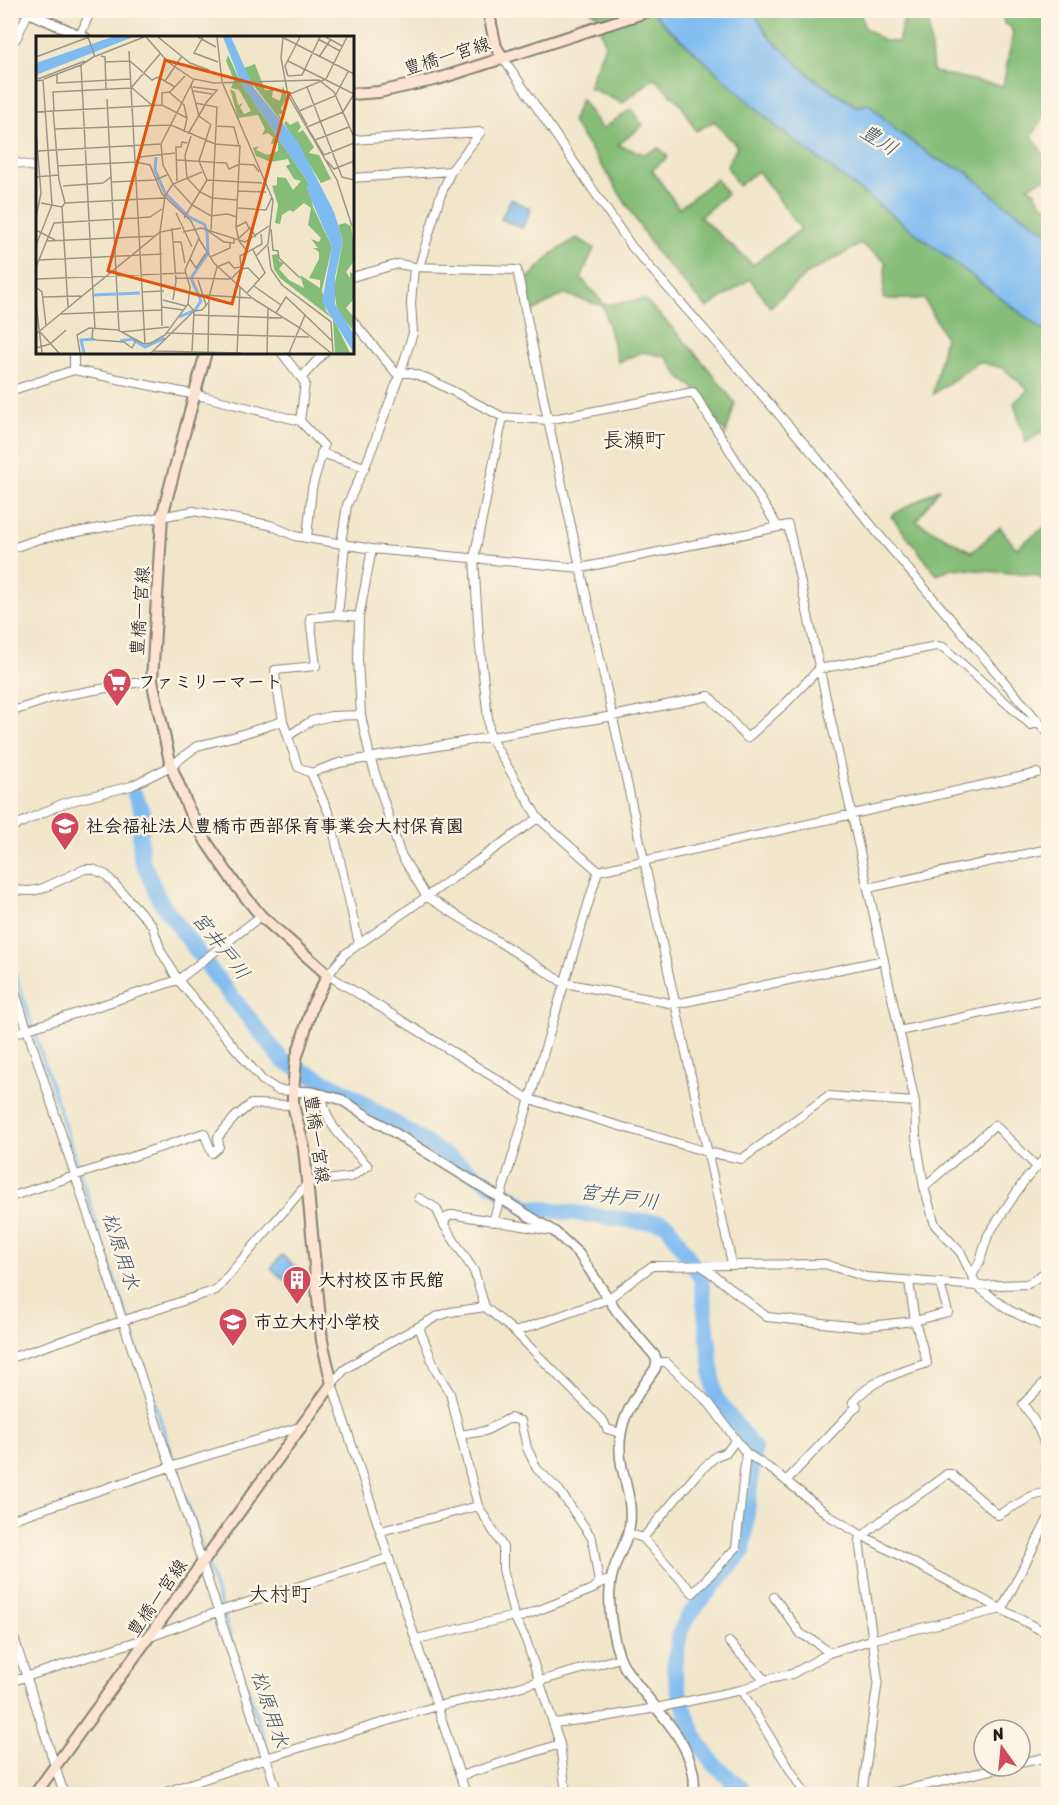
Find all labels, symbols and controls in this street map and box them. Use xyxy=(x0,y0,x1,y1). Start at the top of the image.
street label: 豊橋一宮線 xyxy=(399,28,495,84)
inset map xyxy=(36,36,354,354)
water label: 豊川 xyxy=(853,114,905,166)
district label: 長瀬町 xyxy=(603,421,666,459)
street label: 豊橋一宮線 xyxy=(121,565,159,657)
supermarket icon: ファミリーマート xyxy=(101,666,133,708)
place label: ファミリーマート xyxy=(138,666,283,698)
school or university icon: 社会福祉法人豊橋市西部保育事業会大村保育園 xyxy=(49,810,81,852)
place label: 社会福祉法人豊橋市西部保育事業会大村保育園 xyxy=(86,810,464,842)
water label: 宮井戸川 xyxy=(183,904,259,988)
street label: 豊橋一宮線 xyxy=(295,1092,339,1186)
water label: 宮井戸川 xyxy=(577,1174,661,1220)
water label: 松原用水 xyxy=(92,1208,150,1294)
building icon: 大村校区市民館 xyxy=(281,1264,313,1306)
place label: 大村校区市民館 xyxy=(318,1264,444,1296)
school or university icon: 市立大村小学校 xyxy=(217,1306,249,1348)
place label: 市立大村小学校 xyxy=(254,1306,380,1338)
street label: 豊橋一宮線 xyxy=(118,1552,196,1644)
district label: 大村町 xyxy=(249,1575,312,1613)
water label: 松原用水 xyxy=(241,1666,299,1752)
north arrow xyxy=(972,1718,1032,1778)
text: N xyxy=(988,1718,1008,1750)

